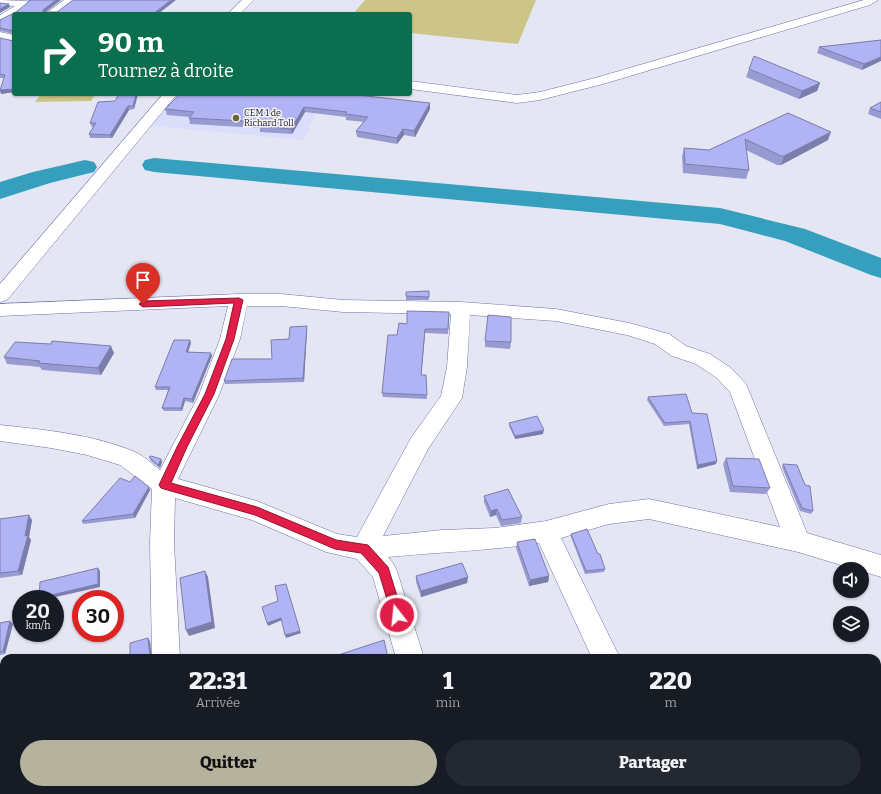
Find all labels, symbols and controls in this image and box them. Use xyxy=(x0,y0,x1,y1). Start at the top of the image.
text: 90 m xyxy=(98,26,164,59)
icon: right xyxy=(32,28,84,80)
text: Tournez à droite xyxy=(98,60,234,82)
place label: CEM 1 de Richard Toll xyxy=(244,108,294,128)
marker: CEM 1 de Richard Toll xyxy=(231,113,241,123)
pin xyxy=(126,263,160,304)
icon: arrive xyxy=(132,269,154,291)
map controls xyxy=(833,562,869,642)
button: sound xyxy=(833,562,869,598)
speed limit sign: 30 xyxy=(72,590,124,642)
position arrow xyxy=(376,594,418,636)
text: 20 xyxy=(26,599,50,623)
button: layers xyxy=(833,606,869,642)
text: km/h xyxy=(26,620,50,632)
text: 22:31 xyxy=(189,667,247,695)
text: 1 xyxy=(443,667,453,695)
text: 220 xyxy=(649,667,692,695)
text: Arrivée xyxy=(196,695,240,710)
text: min xyxy=(436,695,460,710)
text: m xyxy=(664,695,677,710)
button: Quitter xyxy=(20,740,437,786)
button: Partager xyxy=(445,740,861,786)

